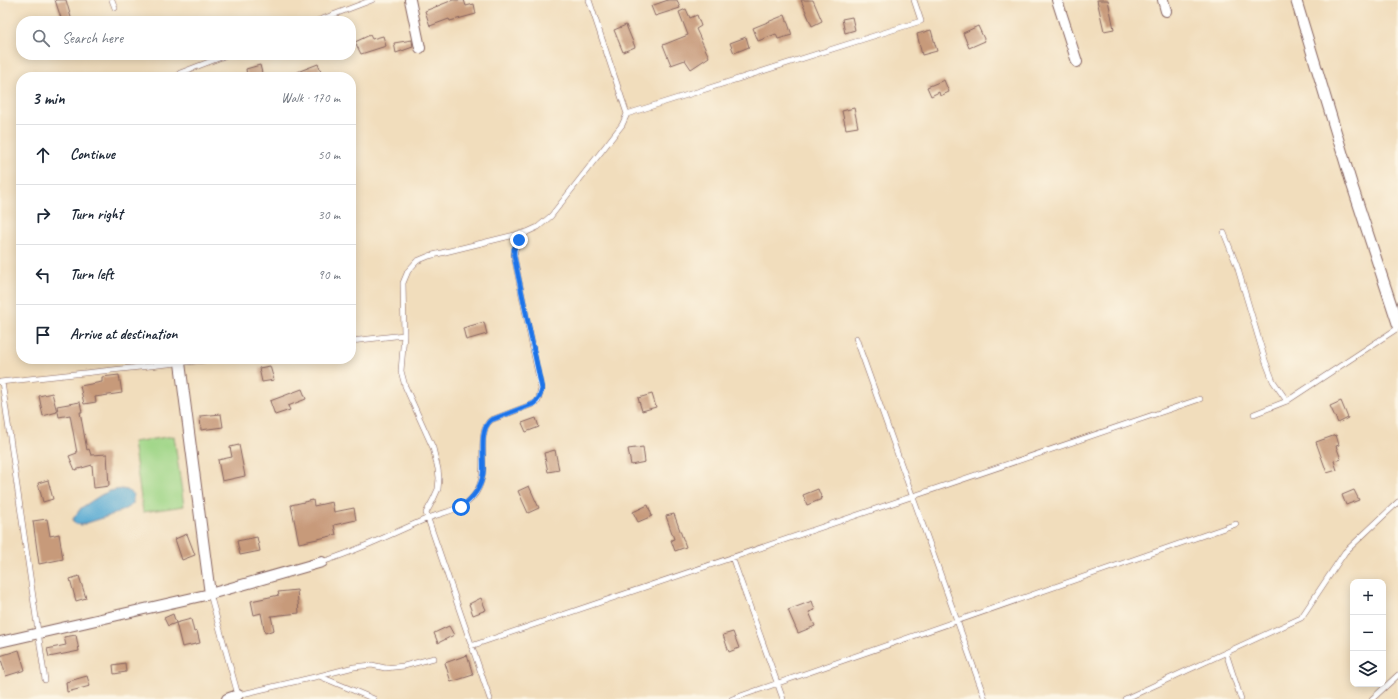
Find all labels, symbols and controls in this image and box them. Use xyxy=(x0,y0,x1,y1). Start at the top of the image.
search box xyxy=(16,16,356,60)
icon: search xyxy=(30,27,52,49)
text: Search here xyxy=(62,29,123,48)
text: 3 min xyxy=(32,88,65,109)
text: Walk · 170 m xyxy=(281,90,340,106)
icon: ahead xyxy=(32,144,54,166)
text: Continue xyxy=(70,145,115,164)
text: 50 m xyxy=(318,147,340,163)
icon: right xyxy=(32,204,54,226)
text: Turn right xyxy=(70,205,123,224)
text: 30 m xyxy=(318,207,340,223)
route end xyxy=(510,231,528,249)
icon: left xyxy=(32,264,54,286)
text: Turn left xyxy=(70,265,113,284)
text: 90 m xyxy=(318,267,340,283)
icon: arrive xyxy=(32,324,54,346)
text: Arrive at destination xyxy=(70,325,177,344)
route start xyxy=(452,498,470,516)
map controls xyxy=(1350,579,1386,687)
button: + xyxy=(1350,579,1386,615)
button: − xyxy=(1350,615,1386,651)
button: layers xyxy=(1350,651,1386,687)

